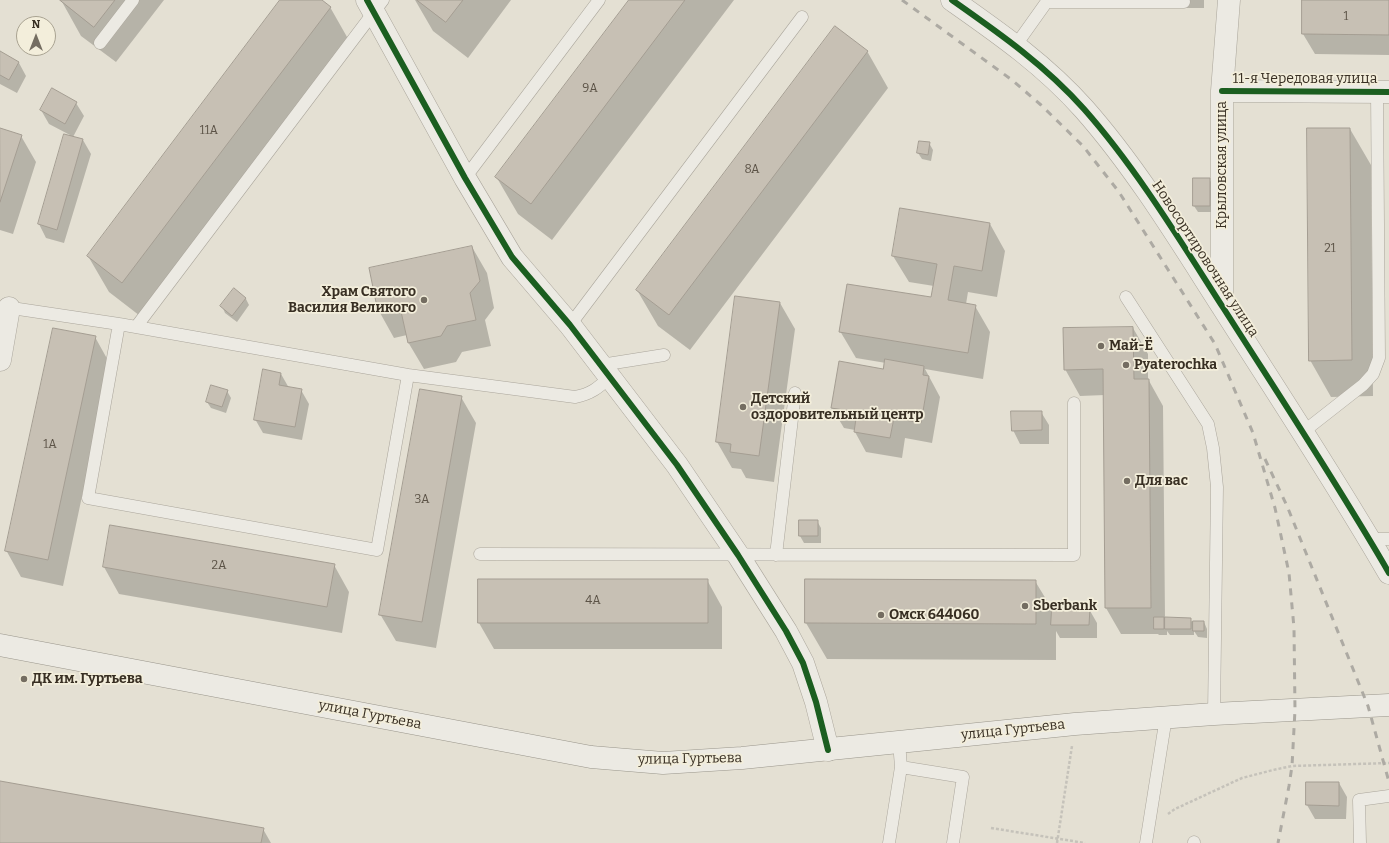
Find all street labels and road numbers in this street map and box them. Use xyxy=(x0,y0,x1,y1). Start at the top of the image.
street label: 11-я Чередовая улица xyxy=(1233,71,1377,87)
street label: Крыловская улица xyxy=(1214,101,1230,229)
street label: Новосортировочная улица xyxy=(1148,178,1262,340)
street label: улица Гуртьева xyxy=(317,697,423,733)
street label: улица Гуртьева xyxy=(960,716,1066,744)
street label: улица Гуртьева xyxy=(638,750,742,768)

